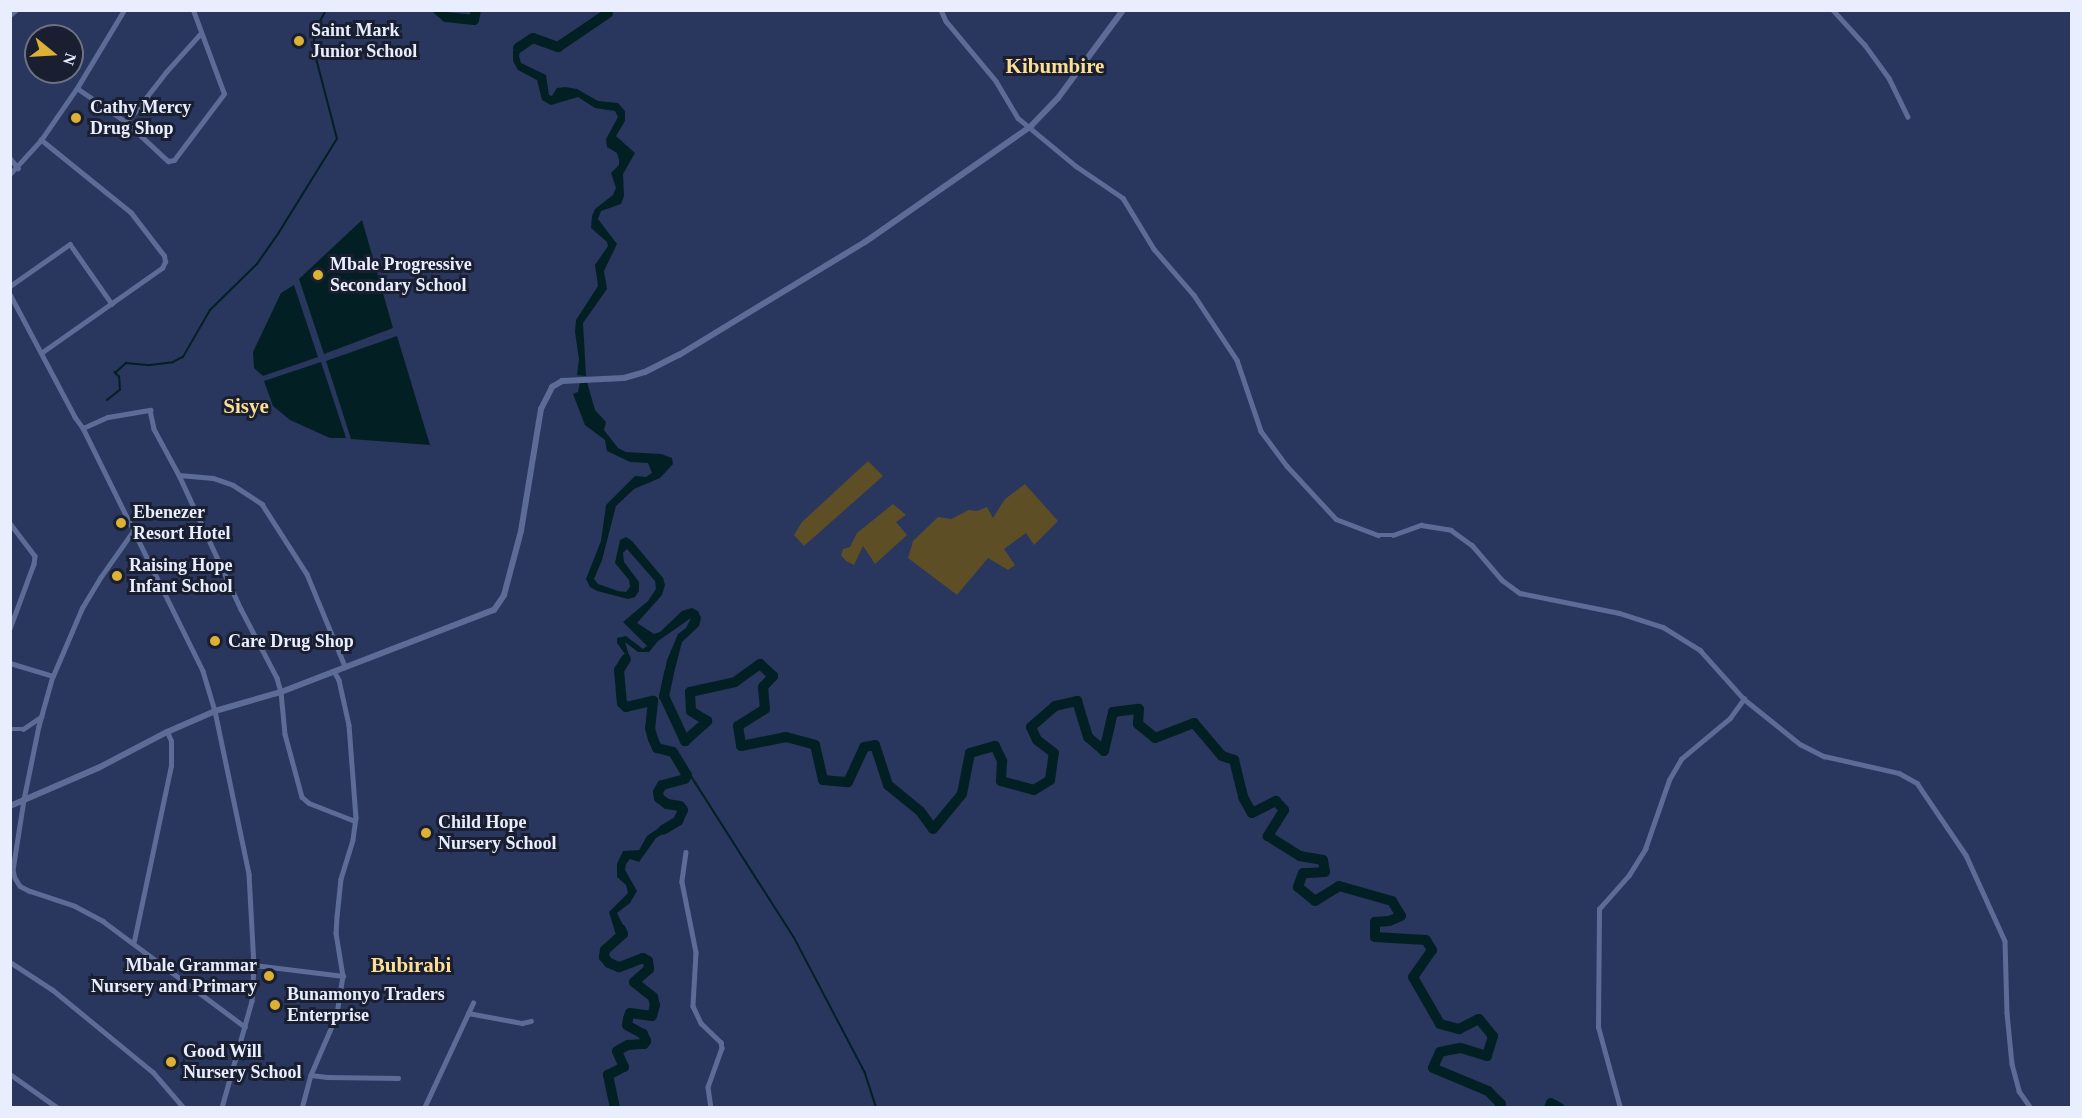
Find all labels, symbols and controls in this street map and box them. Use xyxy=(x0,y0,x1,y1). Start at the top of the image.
place label: Saint Mark Junior School xyxy=(311,20,418,63)
north arrow xyxy=(24,24,84,84)
marker: Saint Mark Junior School xyxy=(292,34,306,48)
text: N xyxy=(60,51,80,67)
district label: Kibumbire xyxy=(1006,53,1104,79)
place label: Cathy Mercy Drug Shop xyxy=(90,97,191,140)
marker: Cathy Mercy Drug Shop xyxy=(67,109,85,127)
place label: Mbale Progressive Secondary School xyxy=(330,254,472,296)
marker: Mbale Progressive Secondary School xyxy=(311,268,325,282)
district label: Sisye xyxy=(223,393,269,419)
place label: Ebenezer Resort Hotel xyxy=(133,502,230,544)
marker: Ebenezer Resort Hotel xyxy=(114,516,128,530)
place label: Raising Hope Infant School xyxy=(129,555,233,598)
marker: Raising Hope Infant School xyxy=(110,569,124,583)
place label: Care Drug Shop xyxy=(228,630,354,652)
marker: Care Drug Shop xyxy=(206,632,224,650)
place label: Child Hope Nursery School xyxy=(438,812,556,854)
marker: Child Hope Nursery School xyxy=(419,826,433,840)
district label: Bubirabi xyxy=(371,952,451,978)
place label: Mbale Grammar Nursery and Primary xyxy=(91,955,257,998)
marker: Mbale Grammar Nursery and Primary xyxy=(262,969,276,983)
place label: Bunamonyo Traders Enterprise xyxy=(287,984,445,1026)
marker: Bunamonyo Traders Enterprise xyxy=(268,998,282,1012)
place label: Good Will Nursery School xyxy=(183,1041,301,1084)
marker: Good Will Nursery School xyxy=(164,1055,178,1069)

